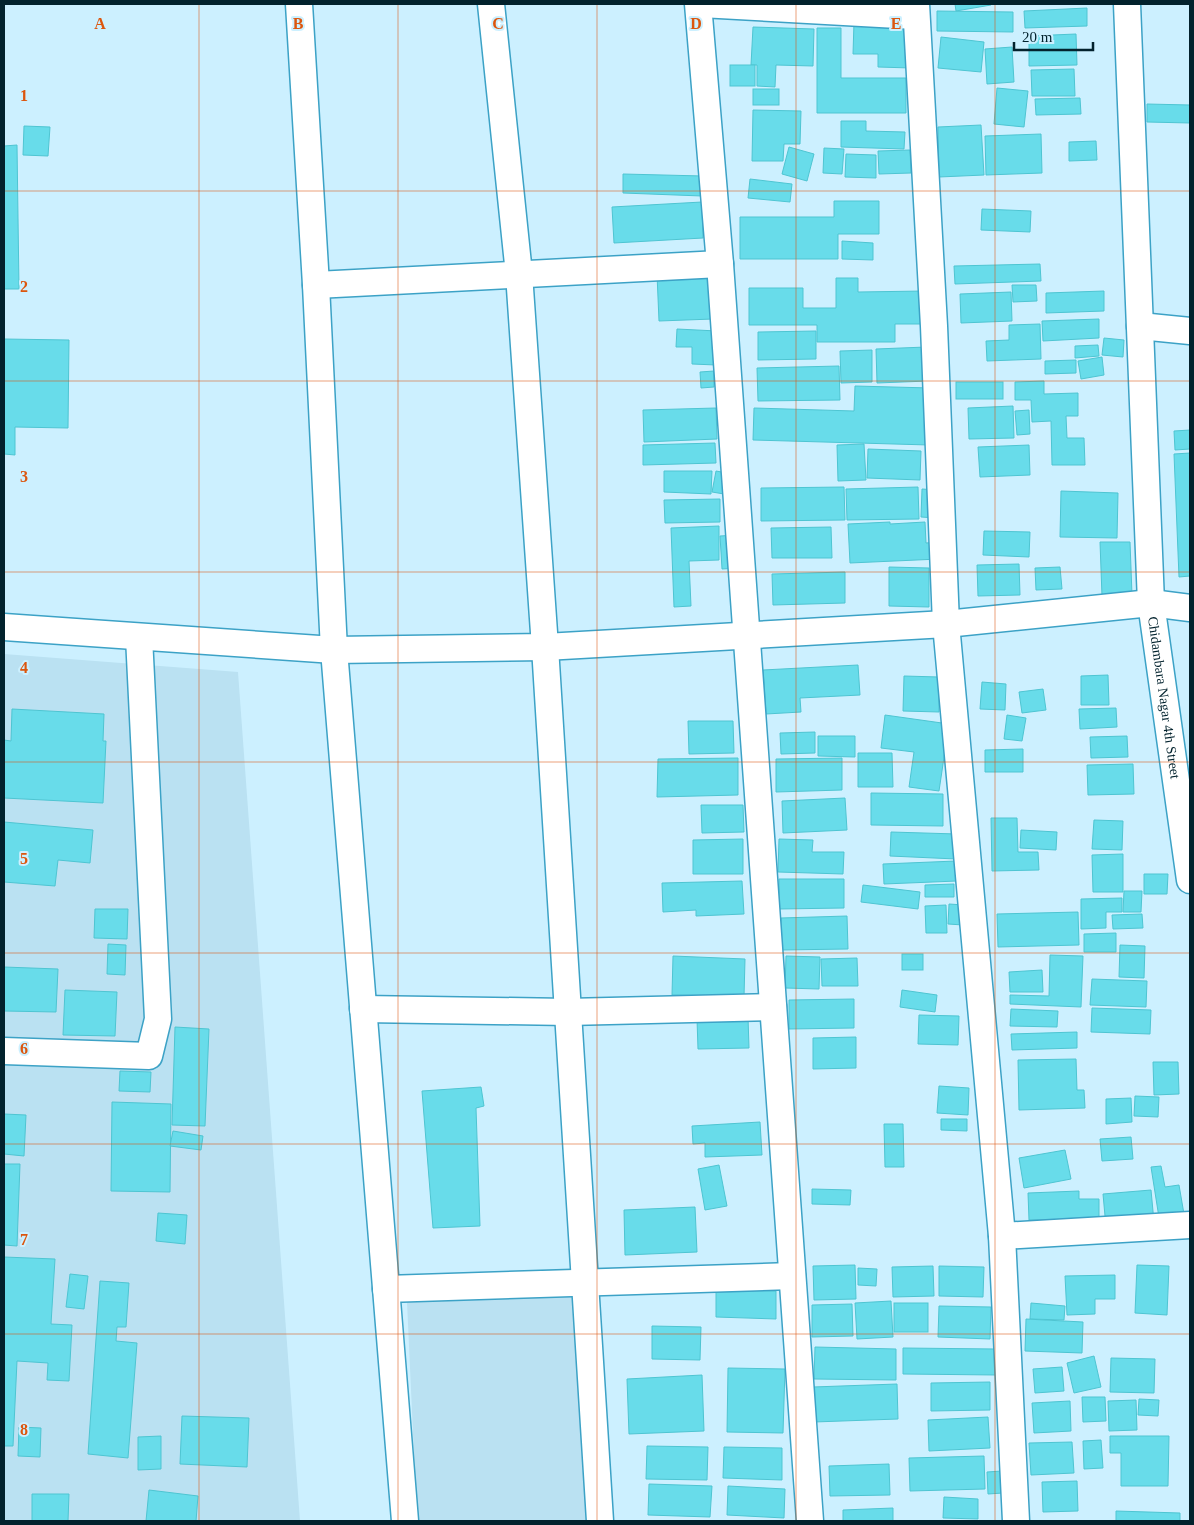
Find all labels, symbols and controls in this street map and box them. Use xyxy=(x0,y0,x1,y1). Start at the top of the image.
text: A xyxy=(94,15,106,32)
text: B xyxy=(293,15,304,32)
text: C xyxy=(492,15,504,32)
text: D xyxy=(690,15,702,32)
text: E xyxy=(891,15,901,32)
scale bar xyxy=(1014,20,1093,52)
text: 20 m xyxy=(1022,29,1053,45)
text: 1 xyxy=(20,87,28,104)
text: 2 xyxy=(20,278,28,295)
text: 3 xyxy=(20,468,28,485)
street label: Chidambara Nagar 4th Street xyxy=(1145,615,1183,780)
text: 4 xyxy=(20,659,28,676)
text: 5 xyxy=(20,850,28,867)
text: 6 xyxy=(20,1040,28,1057)
text: 7 xyxy=(20,1231,28,1248)
text: 8 xyxy=(20,1421,28,1438)

